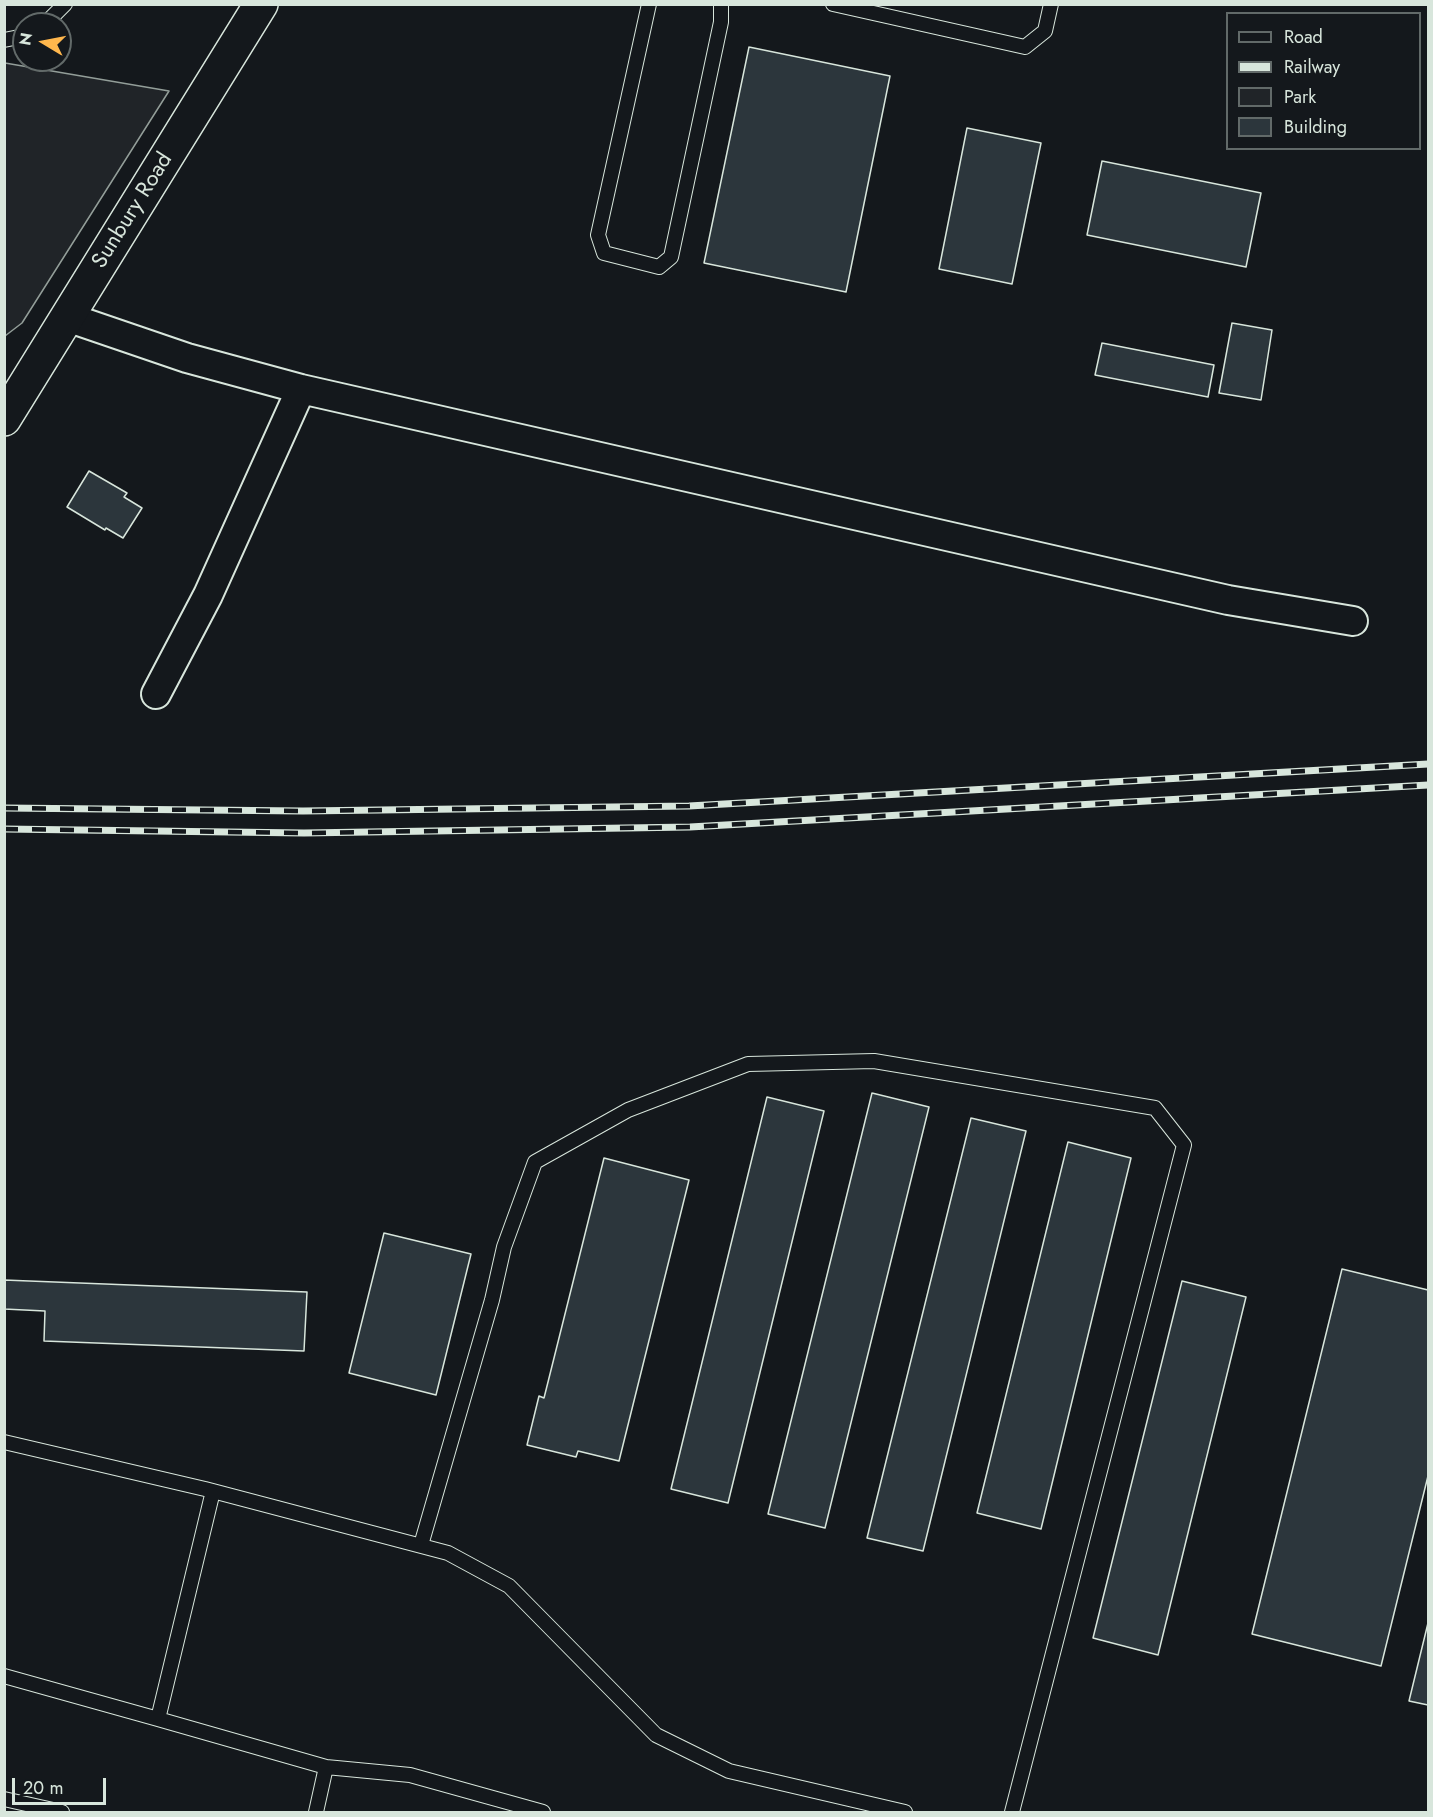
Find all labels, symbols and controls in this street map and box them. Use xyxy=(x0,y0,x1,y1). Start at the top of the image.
north arrow xyxy=(12,12,72,72)
legend xyxy=(1226,12,1421,150)
text: Road xyxy=(1284,24,1323,50)
text: N xyxy=(13,31,38,47)
text: Railway xyxy=(1284,54,1340,80)
text: Park xyxy=(1284,84,1316,110)
text: Building xyxy=(1284,114,1347,140)
street label: Sunbury Road xyxy=(87,148,179,274)
scale bar xyxy=(15,1766,110,1804)
text: 20 m xyxy=(23,1775,63,1801)

